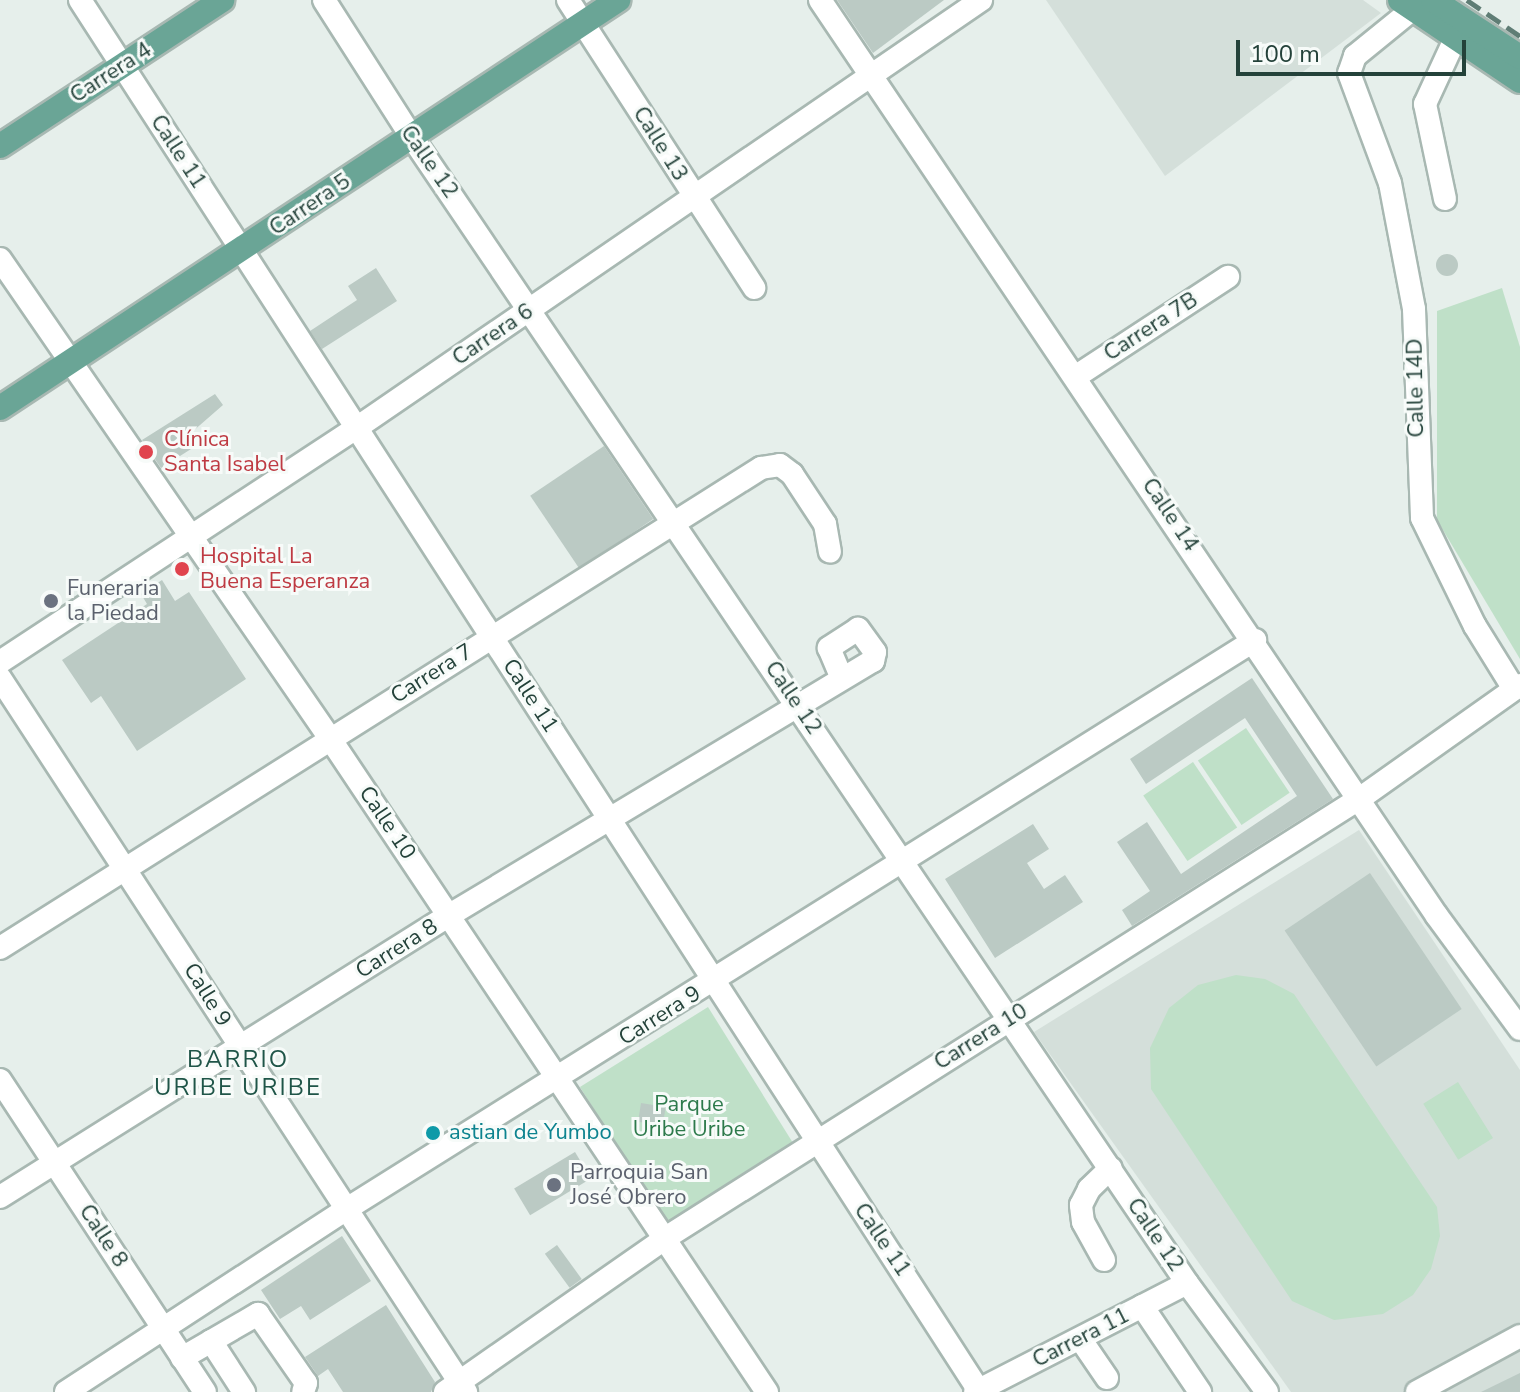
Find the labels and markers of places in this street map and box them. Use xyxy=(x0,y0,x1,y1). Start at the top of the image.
place label: Clínica Santa Isabel xyxy=(164,426,286,478)
marker: Clínica Santa Isabel xyxy=(135,441,157,463)
place label: Hospital La Buena Esperanza xyxy=(200,543,370,594)
marker: Hospital La Buena Esperanza xyxy=(171,558,193,580)
place label: Funeraria la Piedad xyxy=(67,575,159,626)
marker: Funeraria la Piedad xyxy=(42,592,60,610)
place label: astian de Yumbo xyxy=(449,1120,612,1146)
marker: astian de Yumbo xyxy=(424,1124,442,1142)
place label: Parroquia San José Obrero xyxy=(570,1159,708,1210)
marker: Parroquia San José Obrero xyxy=(545,1176,563,1194)

